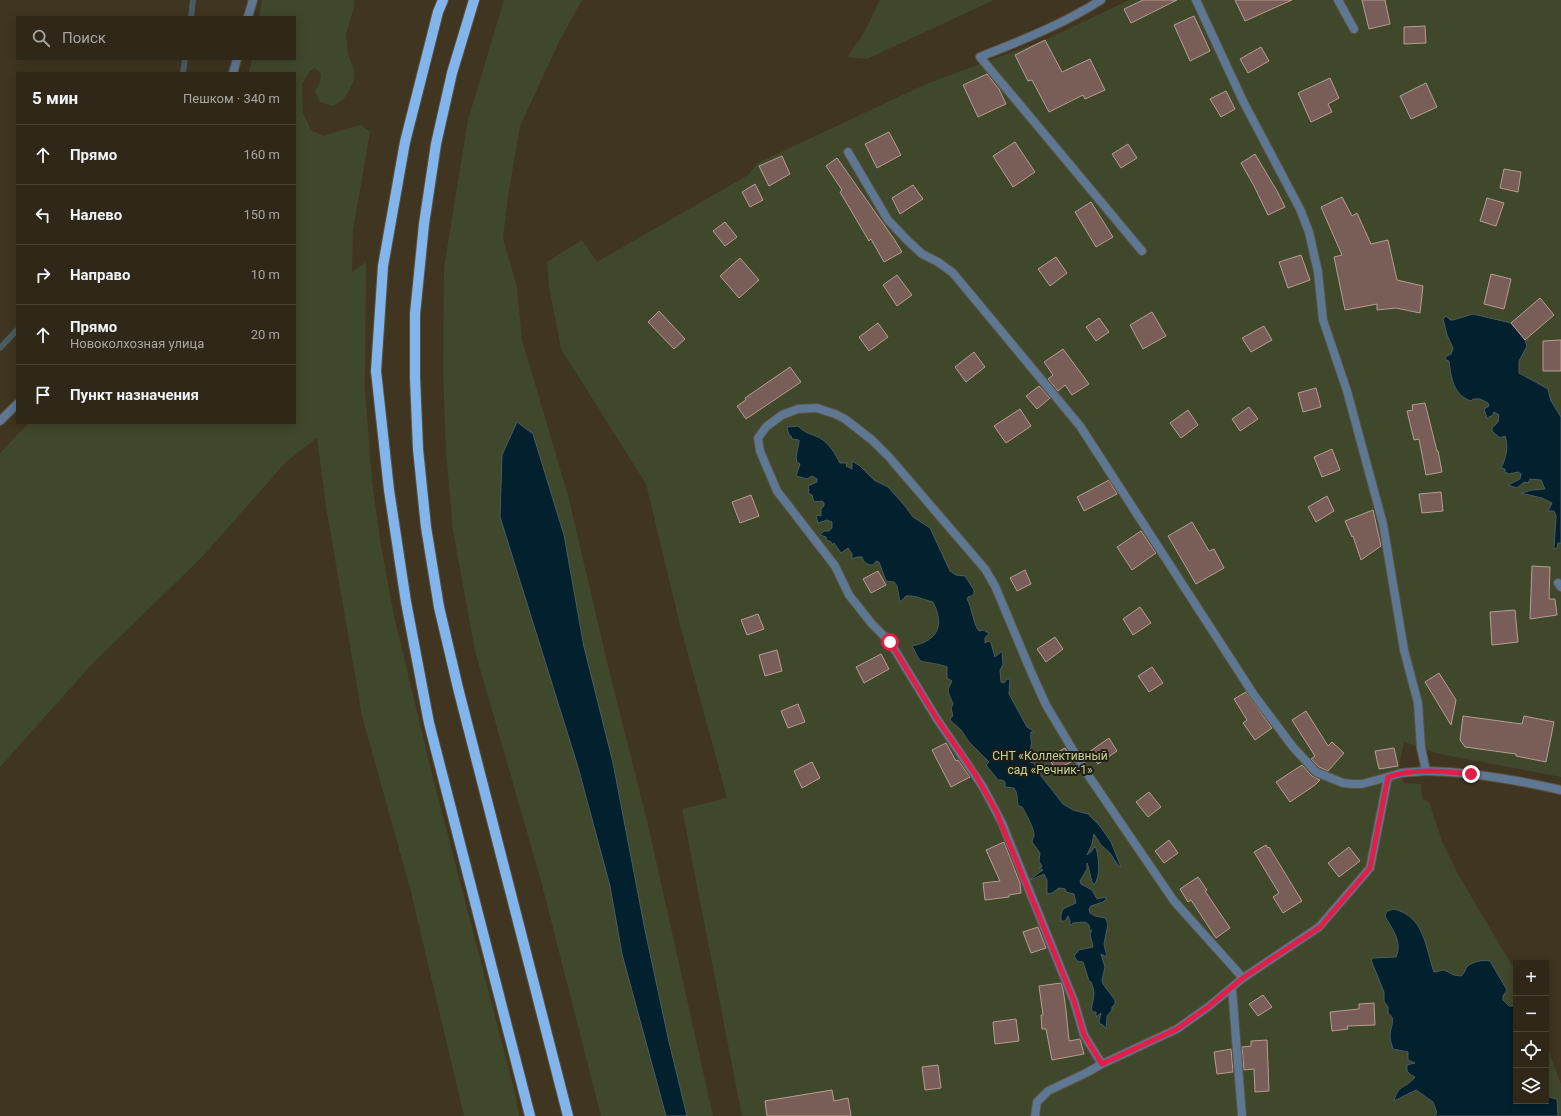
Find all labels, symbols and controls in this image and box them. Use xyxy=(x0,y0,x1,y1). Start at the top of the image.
search box xyxy=(16,16,296,60)
icon: search xyxy=(30,27,52,49)
text: Поиск xyxy=(62,29,106,47)
text: 5 мин xyxy=(32,88,78,108)
text: Пешком · 340 m xyxy=(183,91,280,106)
icon: ahead xyxy=(32,144,54,166)
text: Прямо xyxy=(70,146,117,164)
text: 160 m xyxy=(243,147,280,162)
icon: left xyxy=(32,204,54,226)
text: Налево xyxy=(70,206,122,224)
text: 150 m xyxy=(243,207,280,222)
icon: right xyxy=(32,264,54,286)
text: Направо xyxy=(70,266,131,284)
text: 10 m xyxy=(251,267,280,282)
text: Прямо xyxy=(70,318,117,336)
icon: ahead xyxy=(32,324,54,346)
text: 20 m xyxy=(251,327,280,342)
text: Новоколхозная улица xyxy=(70,336,204,351)
icon: arrive xyxy=(32,384,54,406)
text: Пункт назначения xyxy=(70,386,199,404)
route start xyxy=(881,633,899,651)
park label: СНТ «Коллективный сад «Речник-1» xyxy=(992,749,1108,777)
route end xyxy=(1462,765,1480,783)
map controls xyxy=(1513,960,1549,1104)
button: + xyxy=(1513,960,1549,996)
button: − xyxy=(1513,996,1549,1032)
button: locate xyxy=(1513,1032,1549,1068)
button: layers xyxy=(1513,1068,1549,1104)

